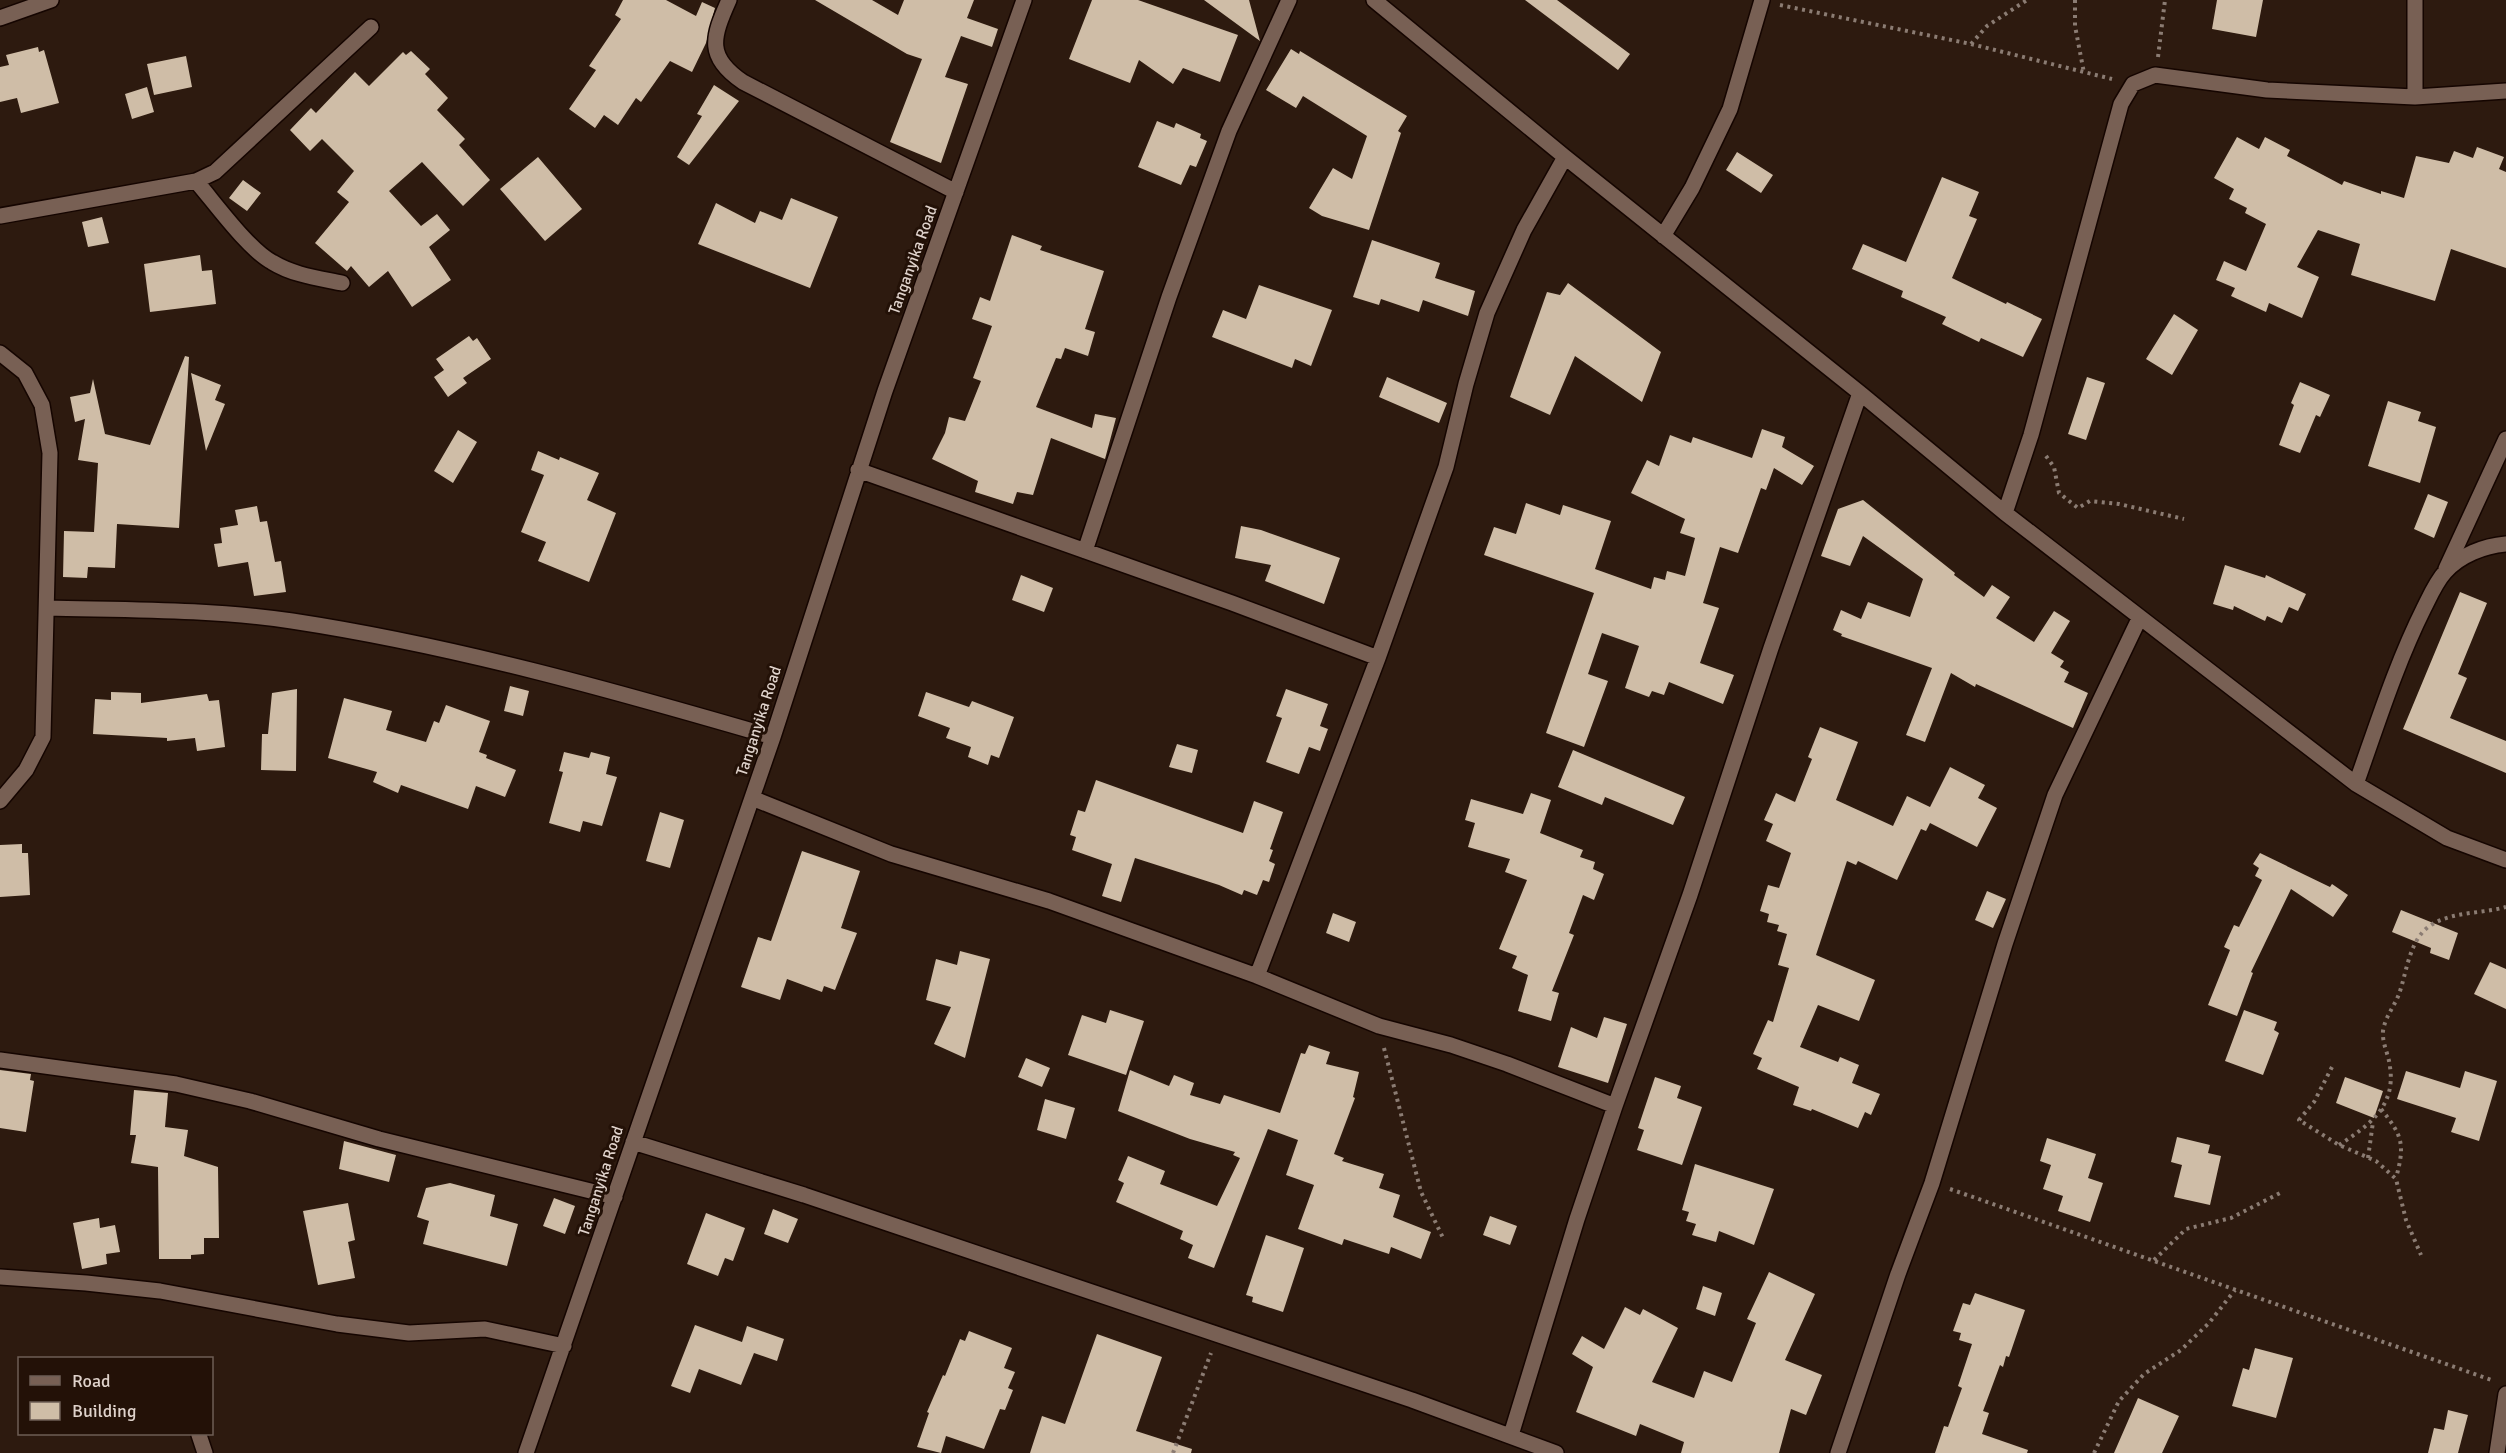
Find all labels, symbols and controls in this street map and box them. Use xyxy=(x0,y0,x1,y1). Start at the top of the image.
street label: Tanganyika Road xyxy=(884,203,942,317)
street label: Tanganyika Road xyxy=(732,663,786,779)
street label: Tanganyika Road xyxy=(574,1123,628,1239)
legend xyxy=(18,1357,213,1435)
text: Road xyxy=(72,1370,111,1392)
text: Building xyxy=(72,1400,136,1422)

